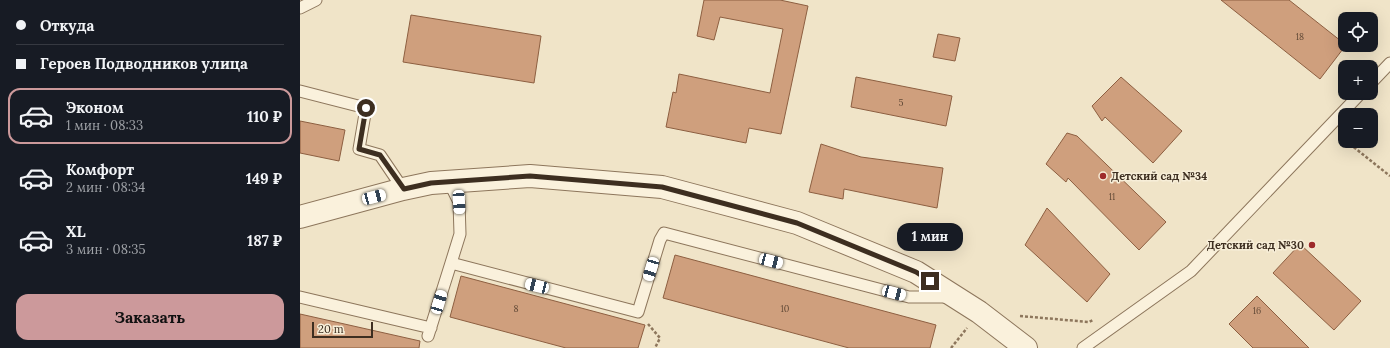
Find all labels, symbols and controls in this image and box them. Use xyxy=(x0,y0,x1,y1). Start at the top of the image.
map controls xyxy=(1338,12,1378,148)
button: locate xyxy=(1338,12,1378,52)
text: Откуда xyxy=(40,16,94,35)
house number: 18 xyxy=(1296,31,1304,42)
text: Героев Подводников улица xyxy=(40,54,248,73)
button: + xyxy=(1338,60,1378,100)
house number: 5 xyxy=(899,97,904,108)
icon: car xyxy=(18,98,54,134)
text: Эконом xyxy=(66,98,124,117)
route start xyxy=(357,99,375,117)
text: 110 ₽ xyxy=(247,107,282,126)
button: − xyxy=(1338,108,1378,148)
text: 1 мин · 08:33 xyxy=(66,117,143,134)
icon: car xyxy=(18,160,54,196)
text: Комфорт xyxy=(66,160,134,179)
text: 149 ₽ xyxy=(246,169,282,188)
place label: Детский сад №34 xyxy=(1111,169,1207,183)
marker: Детский сад №34 xyxy=(1098,171,1108,181)
text: 2 мин · 08:34 xyxy=(66,179,145,196)
car xyxy=(361,188,387,206)
car xyxy=(452,190,466,214)
house number: 11 xyxy=(1109,191,1115,202)
icon: car xyxy=(18,222,54,258)
text: XL xyxy=(66,222,86,241)
callout: 1 мин xyxy=(897,223,963,251)
text: 1 мин xyxy=(912,228,948,245)
text: 187 ₽ xyxy=(247,231,282,250)
place label: Детский сад №30 xyxy=(1207,238,1304,252)
marker: Детский сад №30 xyxy=(1307,240,1317,250)
text: 3 мин · 08:35 xyxy=(66,241,146,258)
car xyxy=(758,252,784,270)
car xyxy=(642,256,660,282)
route end xyxy=(921,272,939,290)
car xyxy=(524,277,550,295)
car xyxy=(881,284,907,302)
car xyxy=(430,289,448,315)
button: Заказать xyxy=(16,294,284,340)
house number: 8 xyxy=(513,303,519,314)
house number: 10 xyxy=(781,303,790,314)
house number: 16 xyxy=(1253,305,1261,316)
scale bar xyxy=(312,320,373,339)
text: 20 m xyxy=(318,322,343,336)

